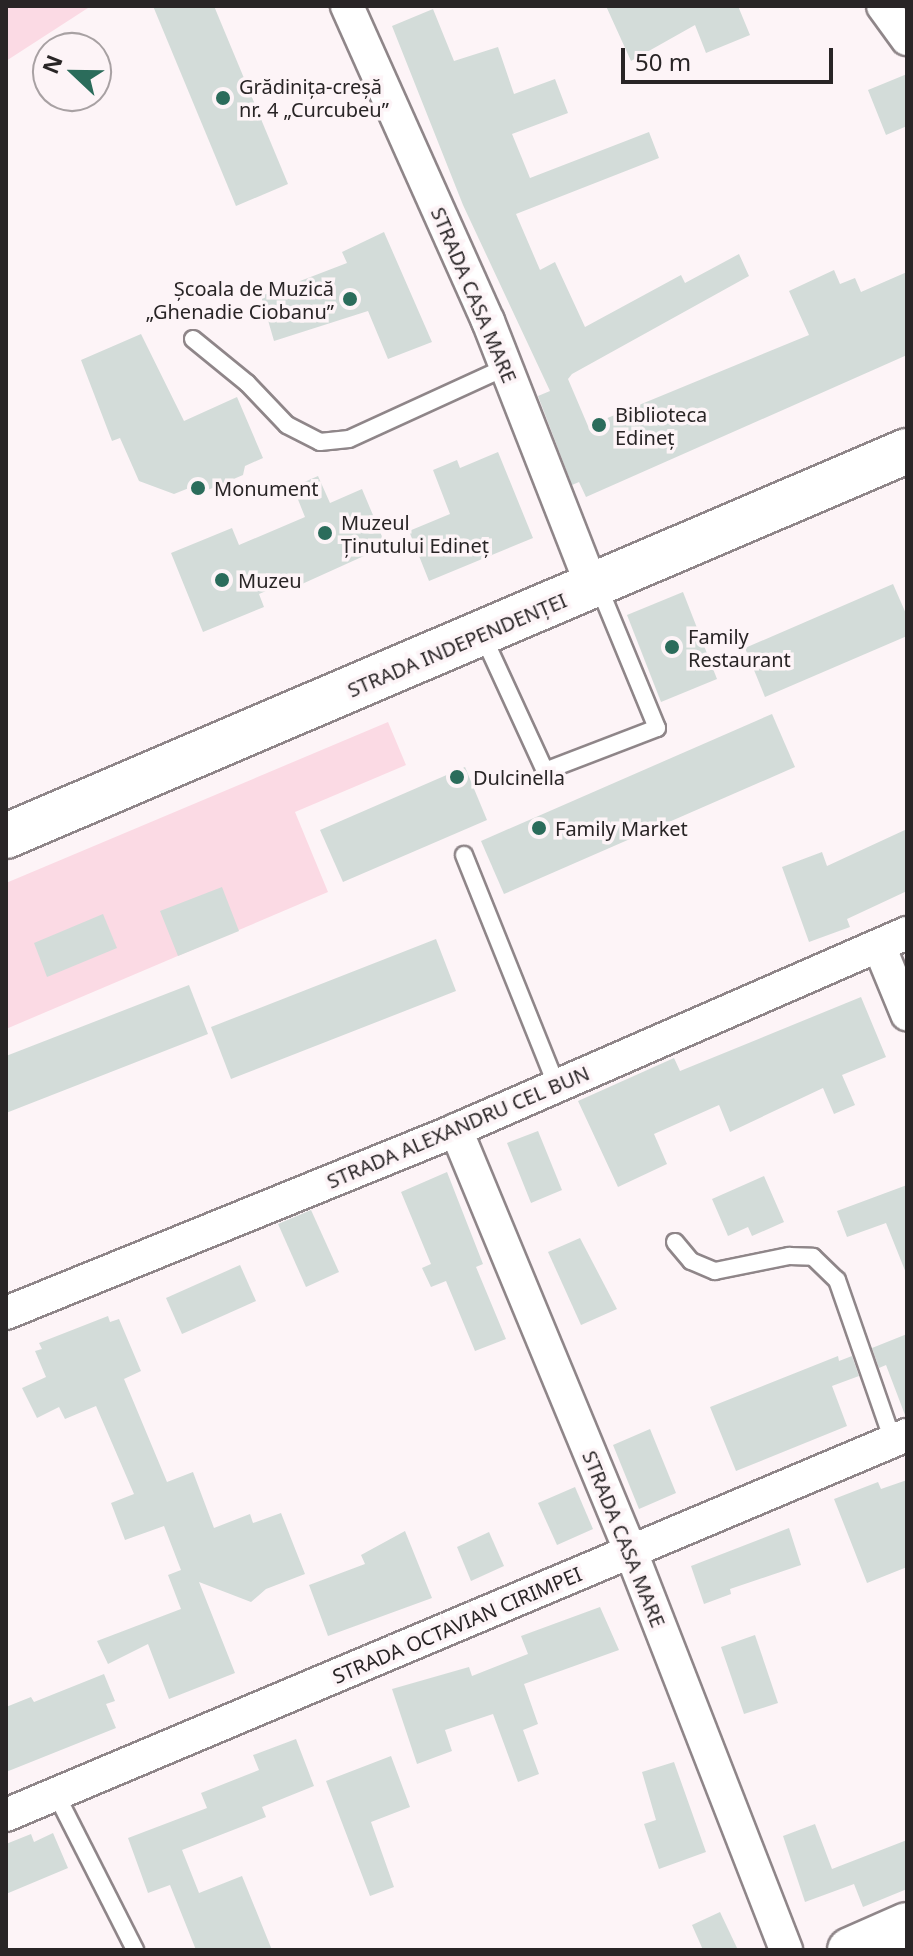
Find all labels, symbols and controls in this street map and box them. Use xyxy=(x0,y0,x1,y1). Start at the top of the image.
north arrow xyxy=(32,32,112,112)
scale bar xyxy=(625,32,837,82)
text: 50 m xyxy=(635,45,691,78)
text: N xyxy=(34,50,69,78)
place label: Grădinița-creșă nr. 4 „Curcubeu” xyxy=(239,74,389,121)
marker: Grădinița-creșă nr. 4 „Curcubeu” xyxy=(214,89,232,107)
street label: STRADA CASA MARE xyxy=(426,204,522,386)
place label: Școala de Muzică „Ghenadie Ciobanu” xyxy=(146,276,334,323)
marker: Școala de Muzică „Ghenadie Ciobanu” xyxy=(341,290,359,308)
place label: Biblioteca Edineț xyxy=(615,402,707,449)
marker: Biblioteca Edineț xyxy=(590,416,608,434)
place label: Monument xyxy=(214,476,319,500)
marker: Monument xyxy=(189,479,207,497)
place label: Muzeul Ținutului Edineț xyxy=(341,510,489,557)
marker: Muzeul Ținutului Edineț xyxy=(316,524,334,542)
place label: Muzeu xyxy=(238,568,302,592)
marker: Muzeu xyxy=(213,571,231,589)
street label: STRADA INDEPENDENȚEI xyxy=(344,588,570,702)
place label: Family Restaurant xyxy=(688,624,791,671)
marker: Family Restaurant xyxy=(663,638,681,656)
place label: Dulcinella xyxy=(473,765,565,789)
marker: Dulcinella xyxy=(448,768,466,786)
place label: Family Market xyxy=(555,816,688,840)
marker: Family Market xyxy=(530,819,548,837)
street label: STRADA ALEXANDRU CEL BUN xyxy=(323,1061,593,1193)
street label: STRADA CASA MARE xyxy=(578,1447,670,1631)
street label: STRADA OCTAVIAN CIRIMPEI xyxy=(329,1562,585,1688)

